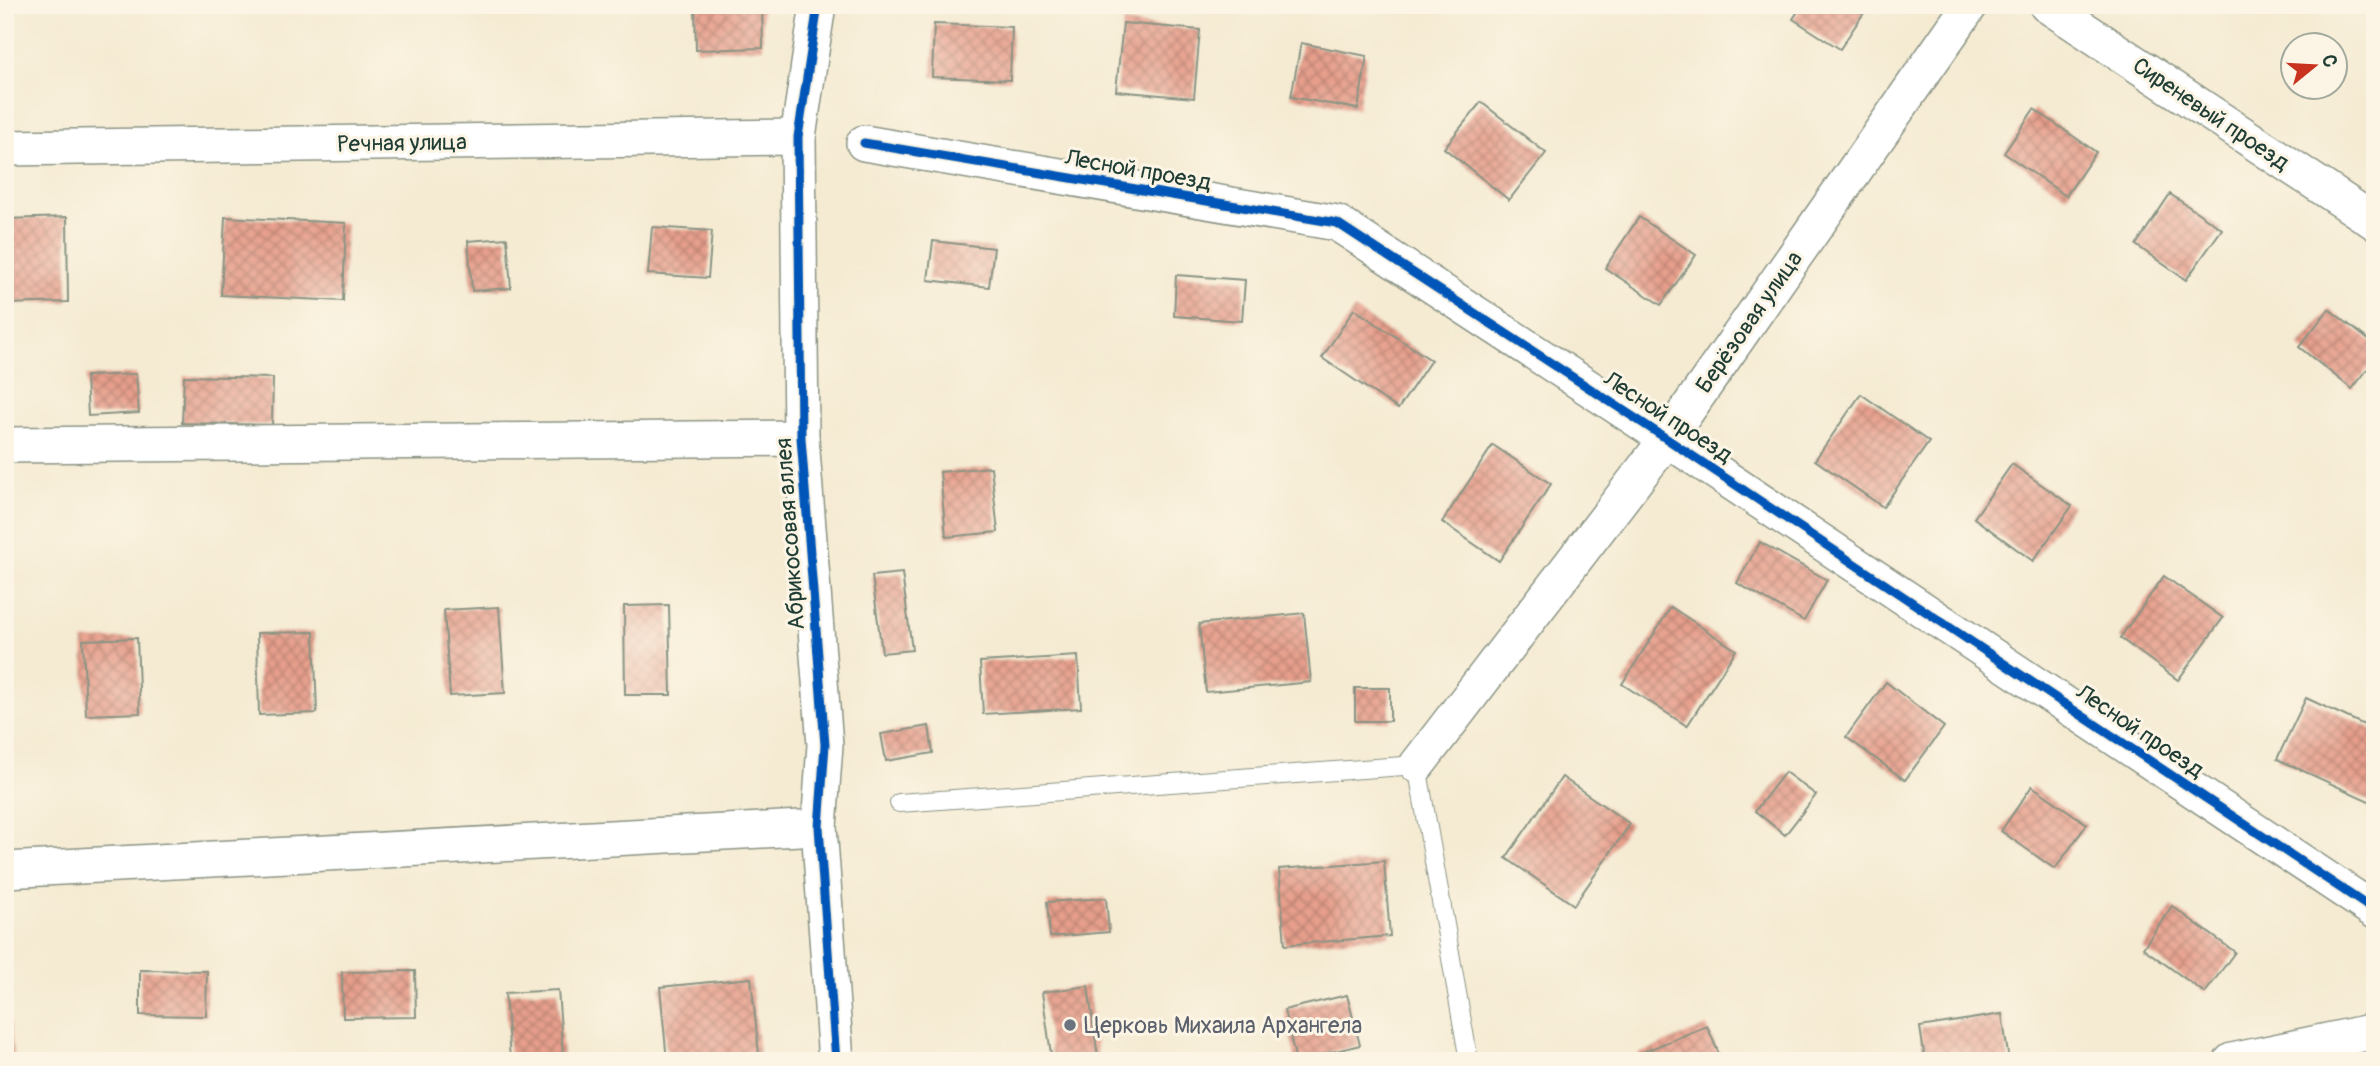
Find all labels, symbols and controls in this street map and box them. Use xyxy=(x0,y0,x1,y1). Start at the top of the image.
north arrow xyxy=(2278,32,2348,102)
street label: Сиреневый проезд xyxy=(2127,51,2295,177)
text: С xyxy=(2316,52,2343,71)
street label: Речная улица xyxy=(337,127,467,159)
street label: Лесной проезд xyxy=(1062,143,1213,197)
street label: Берёзовая улица xyxy=(1689,245,1809,399)
street label: Лесной проезд xyxy=(1597,364,1738,470)
street label: Абрикосовая аллея xyxy=(769,437,811,631)
street label: Лесной проезд xyxy=(2070,677,2210,784)
place label: Церковь Михаила Архангела xyxy=(1084,1011,1362,1040)
marker: Церковь Михаила Архангела xyxy=(1062,1017,1078,1033)

